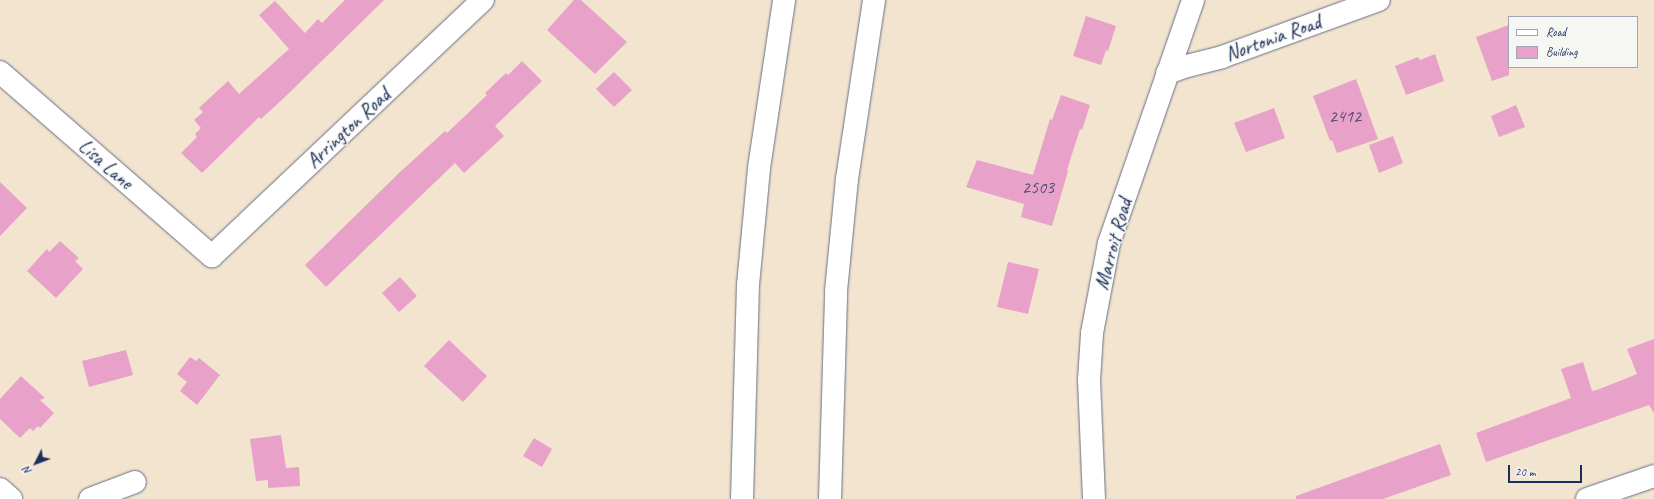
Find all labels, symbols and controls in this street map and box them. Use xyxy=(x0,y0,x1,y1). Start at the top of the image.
street label: Nortonia Road xyxy=(1222,10,1324,66)
legend xyxy=(1508,16,1638,68)
text: Road xyxy=(1546,24,1566,40)
text: Building xyxy=(1546,44,1578,60)
street label: Arrington Road xyxy=(301,83,395,173)
house number: 2412 xyxy=(1329,105,1361,127)
street label: Lisa Lane xyxy=(74,134,138,194)
house number: 2503 xyxy=(1022,176,1054,198)
street label: Marroit Road xyxy=(1089,196,1137,292)
north arrow xyxy=(16,443,56,483)
scale bar xyxy=(1510,457,1584,483)
text: N xyxy=(20,464,35,478)
text: 20 m xyxy=(1515,464,1535,480)

